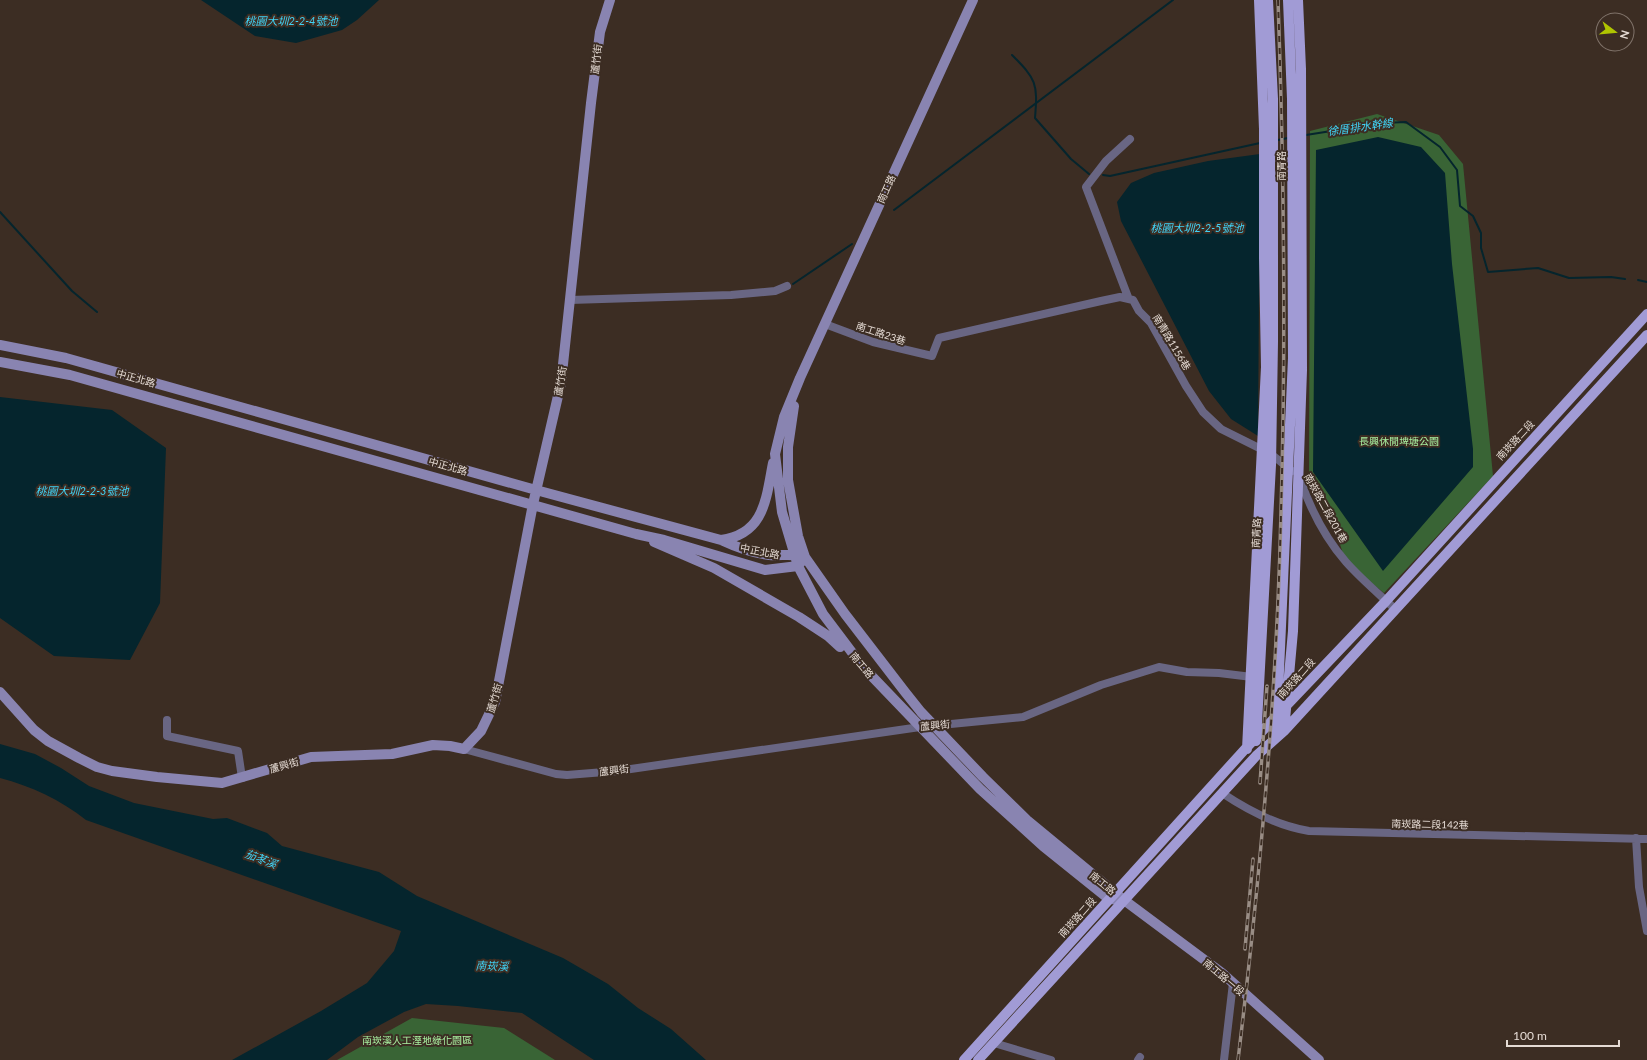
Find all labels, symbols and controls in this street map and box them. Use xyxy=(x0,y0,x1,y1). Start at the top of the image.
north arrow xyxy=(1595,12,1635,52)
water label: 桃園大圳2-2-4號池 xyxy=(245,14,338,27)
text: N xyxy=(1618,29,1633,41)
street label: 蘆竹街 xyxy=(588,43,604,75)
water label: 徐厝排水幹線 xyxy=(1326,115,1395,138)
street label: 南青路 xyxy=(1275,151,1287,181)
street label: 南工路 xyxy=(874,173,898,205)
water label: 桃園大圳2-2-5號池 xyxy=(1151,221,1244,234)
street label: 南青路1156巷 xyxy=(1151,312,1193,372)
street label: 南工路23巷 xyxy=(855,319,907,347)
street label: 蘆竹街 xyxy=(552,365,568,397)
street label: 中正北路 xyxy=(115,367,157,389)
street label: 南崁路二段 xyxy=(1494,418,1536,462)
park label: 長興休閒埤塘公園 xyxy=(1359,435,1439,447)
street label: 中正北路 xyxy=(427,455,469,477)
street label: 南崁路二段201巷 xyxy=(1302,471,1350,545)
water label: 桃園大圳2-2-3號池 xyxy=(36,484,129,497)
street label: 南青路 xyxy=(1249,518,1263,548)
street label: 中正北路 xyxy=(739,541,781,561)
street label: 南工路 xyxy=(848,650,876,680)
street label: 南崁路二段 xyxy=(1275,655,1317,701)
street label: 蘆竹街 xyxy=(484,682,504,714)
street label: 蘆興街 xyxy=(919,717,951,733)
street label: 蘆興街 xyxy=(268,755,300,775)
street label: 蘆興街 xyxy=(598,762,630,778)
street label: 南崁路二段142巷 xyxy=(1391,817,1469,831)
water label: 茄苳溪 xyxy=(243,847,281,871)
street label: 南工路 xyxy=(1088,869,1118,897)
street label: 南崁路二段 xyxy=(1056,894,1098,940)
street label: 南工路一段 xyxy=(1201,956,1247,998)
water label: 南崁溪 xyxy=(475,958,511,973)
scale bar xyxy=(1507,1022,1619,1048)
text: 100 m xyxy=(1513,1028,1547,1043)
park label: 南崁溪人工溼地綠化園區 xyxy=(362,1034,472,1046)

